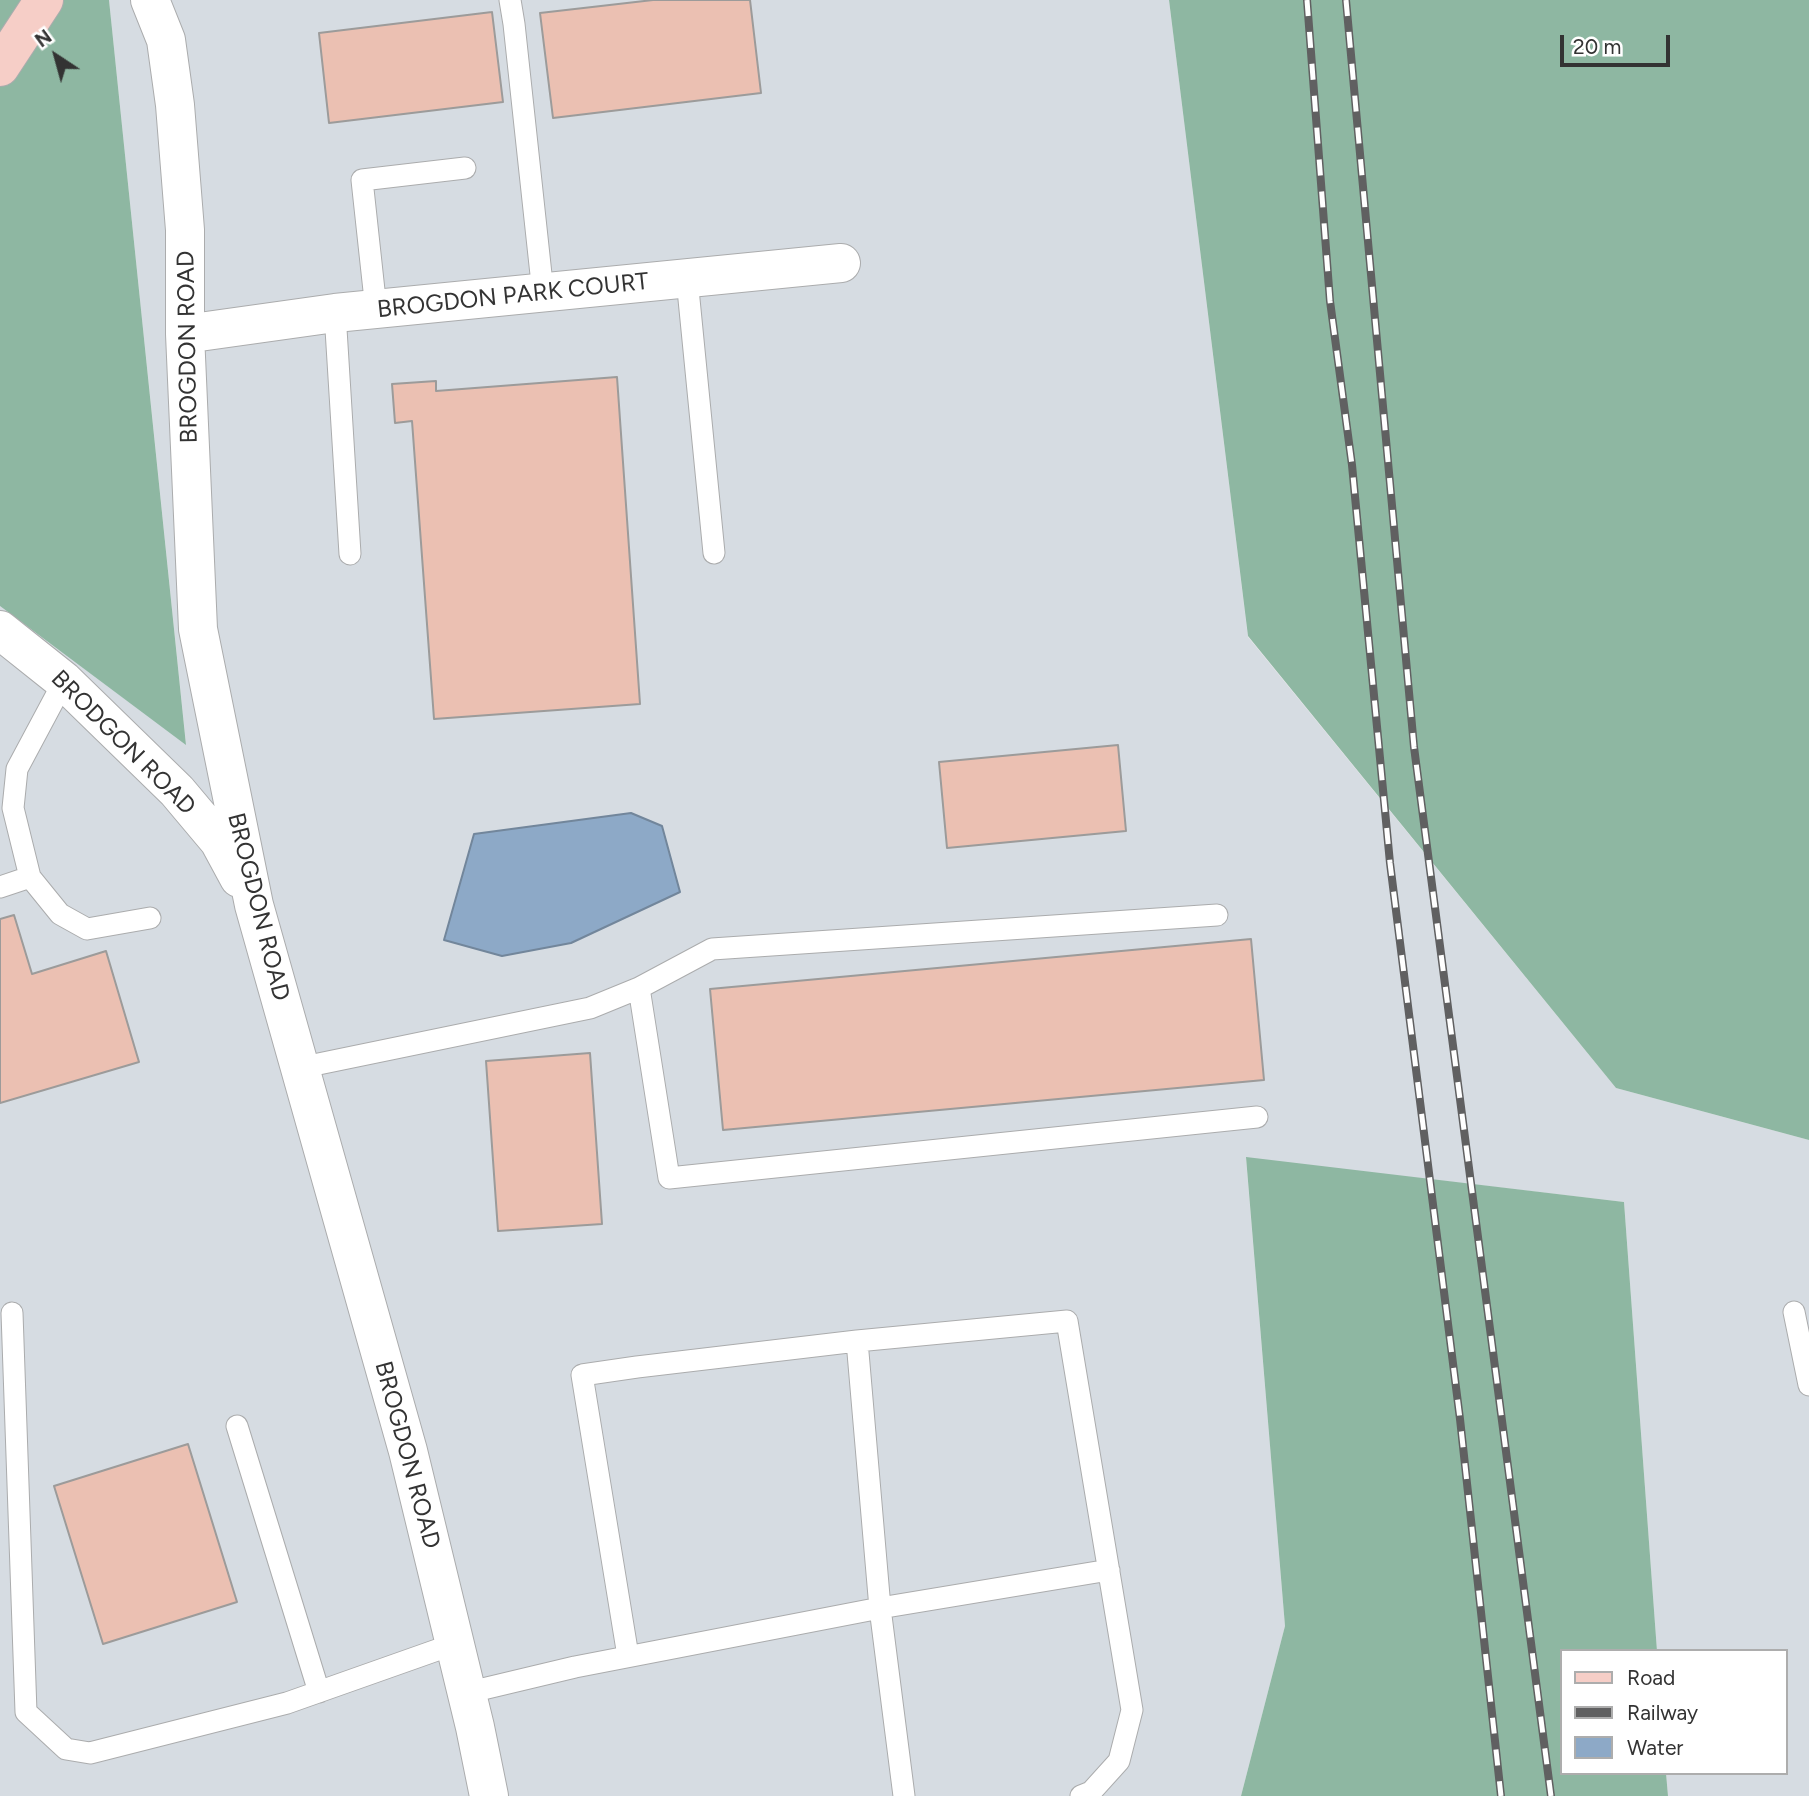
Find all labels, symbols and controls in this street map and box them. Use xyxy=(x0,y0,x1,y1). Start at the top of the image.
north arrow xyxy=(21,21,91,91)
scale bar xyxy=(1564,21,1674,65)
text: N xyxy=(31,25,56,52)
text: 20 m xyxy=(1573,34,1621,59)
street label: BROGDON ROAD xyxy=(172,250,204,444)
street label: BROGDON PARK COURT xyxy=(376,267,650,325)
street label: BRODGON ROAD xyxy=(45,665,201,821)
street label: BROGDON ROAD xyxy=(221,810,295,1004)
street label: BROGDON ROAD xyxy=(368,1358,446,1552)
legend xyxy=(1560,1649,1788,1775)
text: Road xyxy=(1627,1665,1675,1690)
text: Railway xyxy=(1627,1700,1698,1725)
text: Water xyxy=(1627,1735,1683,1760)

